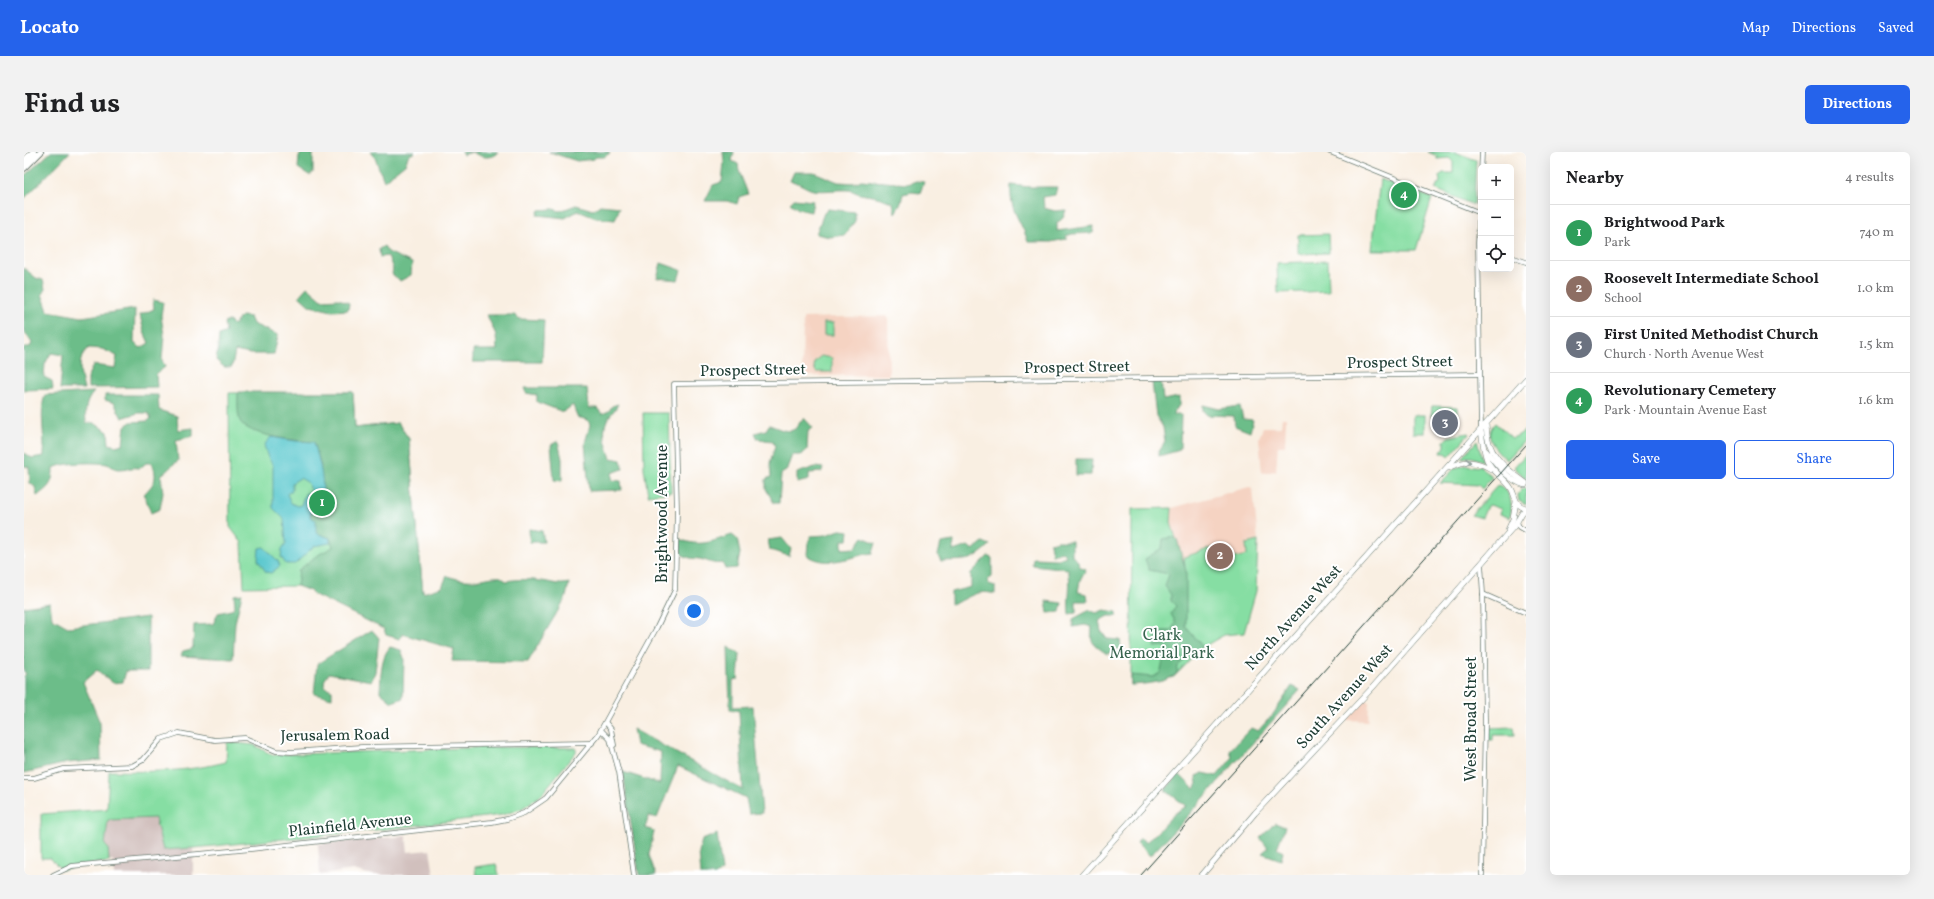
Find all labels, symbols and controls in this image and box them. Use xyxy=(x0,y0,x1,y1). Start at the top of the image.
text: Locato xyxy=(20,15,79,41)
text: Map xyxy=(1742,19,1770,38)
text: Directions xyxy=(1792,19,1856,38)
text: Saved xyxy=(1878,19,1914,38)
text: Find us xyxy=(24,85,120,124)
button: Directions xyxy=(1805,85,1910,124)
map controls xyxy=(1478,164,1514,272)
button: + xyxy=(1478,164,1514,200)
text: Nearby xyxy=(1566,167,1624,190)
text: 4 results xyxy=(1845,169,1894,187)
pin: 4 xyxy=(1391,180,1417,210)
button: − xyxy=(1478,200,1514,236)
text: Brightwood Park xyxy=(1604,213,1725,234)
text: 1 xyxy=(1576,224,1582,242)
text: 740 m xyxy=(1860,224,1894,242)
text: Park xyxy=(1604,234,1631,252)
button: locate xyxy=(1478,236,1514,272)
text: Roosevelt Intermediate School xyxy=(1604,269,1819,290)
text: 2 xyxy=(1576,280,1582,298)
text: 1.0 km xyxy=(1857,280,1894,298)
text: School xyxy=(1604,290,1642,308)
text: First United Methodist Church xyxy=(1604,325,1819,346)
text: 3 xyxy=(1576,336,1582,354)
text: 1.5 km xyxy=(1859,336,1894,354)
text: Church · North Avenue West xyxy=(1604,346,1764,364)
street label: Prospect Street xyxy=(1347,351,1454,375)
street label: Prospect Street xyxy=(1024,356,1131,380)
street label: Prospect Street xyxy=(700,359,807,383)
text: Revolutionary Cemetery xyxy=(1604,381,1776,402)
text: 4 xyxy=(1575,392,1583,410)
text: 1.6 km xyxy=(1858,392,1894,410)
text: Park · Mountain Avenue East xyxy=(1604,402,1767,420)
pin: 3 xyxy=(1432,408,1458,438)
button: Save xyxy=(1566,440,1726,479)
button: Share xyxy=(1734,440,1894,479)
street label: Brightwood Avenue xyxy=(652,445,674,583)
one-way arrow xyxy=(1465,458,1471,466)
pin: 1 xyxy=(309,488,335,518)
pin: 2 xyxy=(1207,541,1233,571)
street label: North Avenue West xyxy=(1241,560,1348,676)
your location xyxy=(684,601,704,621)
park label: Clark Memorial Park xyxy=(1110,625,1215,665)
street label: South Avenue West xyxy=(1292,639,1398,754)
street label: West Broad Street xyxy=(1461,656,1483,782)
street label: Jerusalem Road xyxy=(280,724,390,748)
street label: Plainfield Avenue xyxy=(287,809,413,843)

